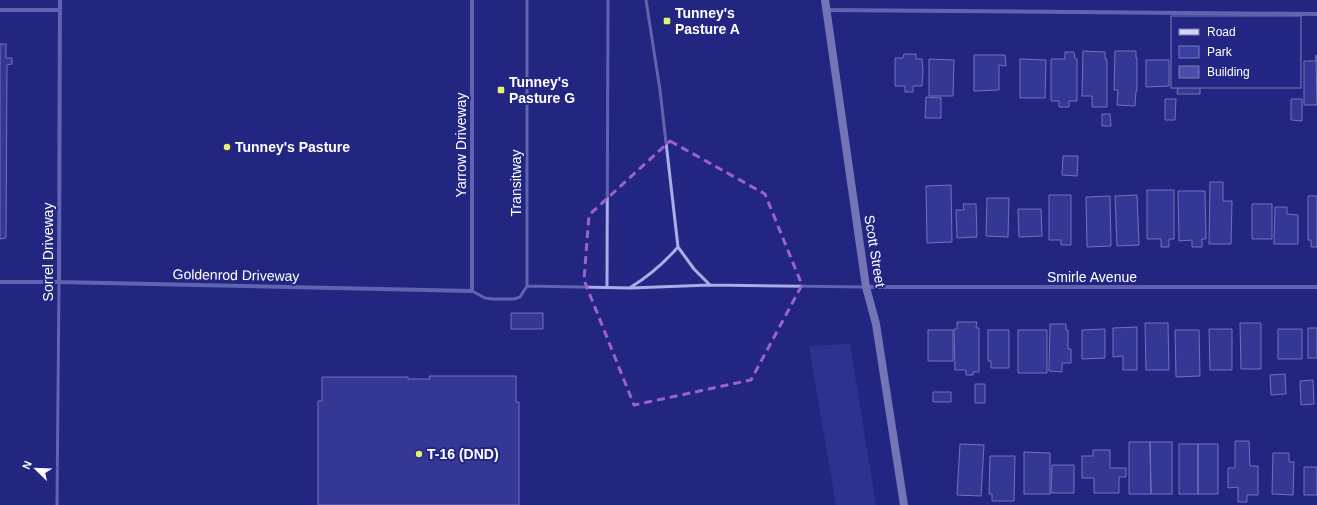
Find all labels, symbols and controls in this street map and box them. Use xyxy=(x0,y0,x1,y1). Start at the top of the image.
place label: Tunney's Pasture A xyxy=(675,5,740,37)
marker: Tunney's Pasture A xyxy=(662,16,672,26)
legend xyxy=(1171,16,1301,88)
text: Road xyxy=(1207,25,1236,39)
text: Park xyxy=(1207,45,1233,59)
text: Building xyxy=(1207,65,1250,79)
place label: Tunney's Pasture G xyxy=(509,74,575,106)
marker: Tunney's Pasture G xyxy=(496,85,506,95)
street label: Yarrow Driveway xyxy=(453,93,469,197)
place label: Tunney's Pasture xyxy=(235,139,350,155)
marker: Tunney's Pasture xyxy=(222,142,232,152)
street label: Transitway xyxy=(508,149,524,217)
street label: Sorrel Driveway xyxy=(40,203,56,301)
street label: Scott Street xyxy=(861,214,889,288)
street label: Goldenrod Driveway xyxy=(172,266,300,284)
street label: Smirle Avenue xyxy=(1047,269,1137,285)
place label: T-16 (DND) xyxy=(427,446,499,462)
north arrow xyxy=(16,449,56,489)
marker: T-16 (DND) xyxy=(414,449,424,459)
text: N xyxy=(20,459,34,471)

